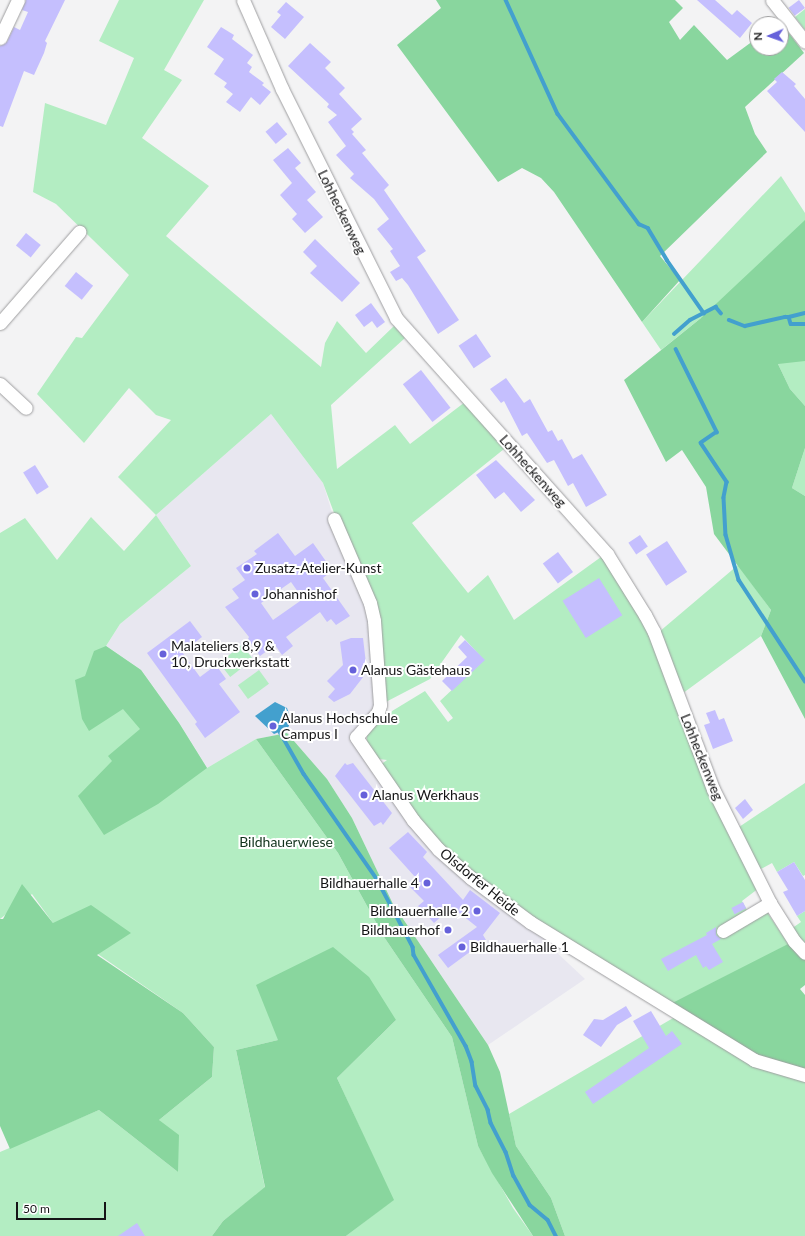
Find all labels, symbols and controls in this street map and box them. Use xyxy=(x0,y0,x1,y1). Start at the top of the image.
north arrow xyxy=(749,16,789,56)
text: N xyxy=(751,32,764,41)
street label: Lohheckenweg xyxy=(314,167,370,257)
street label: Lohheckenweg xyxy=(496,431,570,511)
place label: Zusatz-Atelier-Kunst xyxy=(255,560,381,576)
marker: Zusatz-Atelier-Kunst xyxy=(242,563,252,573)
place label: Johannishof xyxy=(263,586,337,602)
marker: Johannishof xyxy=(250,589,260,599)
place label: Malateliers 8,9 & 10, Druckwerkstatt xyxy=(171,638,289,670)
marker: Malateliers 8,9 & 10, Druckwerkstatt xyxy=(158,649,168,659)
place label: Alanus Gästehaus xyxy=(361,662,470,678)
marker: Alanus Gästehaus xyxy=(348,665,358,675)
place label: Alanus Hochschule Campus I xyxy=(281,710,398,742)
street label: Lohheckenweg xyxy=(677,711,727,803)
marker: Alanus Hochschule Campus I xyxy=(268,721,278,731)
place label: Alanus Werkhaus xyxy=(372,787,479,803)
marker: Alanus Werkhaus xyxy=(359,790,369,800)
park label: Bildhauerwiese xyxy=(239,834,333,850)
street label: Olsdorfer Heide xyxy=(436,844,524,920)
place label: Bildhauerhalle 4 xyxy=(320,875,419,891)
marker: Bildhauerhalle 4 xyxy=(422,878,432,888)
place label: Bildhauerhalle 2 xyxy=(370,903,469,919)
marker: Bildhauerhalle 2 xyxy=(472,906,482,916)
place label: Bildhauerhof xyxy=(361,922,440,938)
marker: Bildhauerhof xyxy=(443,925,453,935)
place label: Bildhauerhalle 1 xyxy=(470,939,569,955)
marker: Bildhauerhalle 1 xyxy=(457,942,467,952)
scale bar xyxy=(18,1194,108,1220)
text: 50 m xyxy=(23,1201,50,1216)

